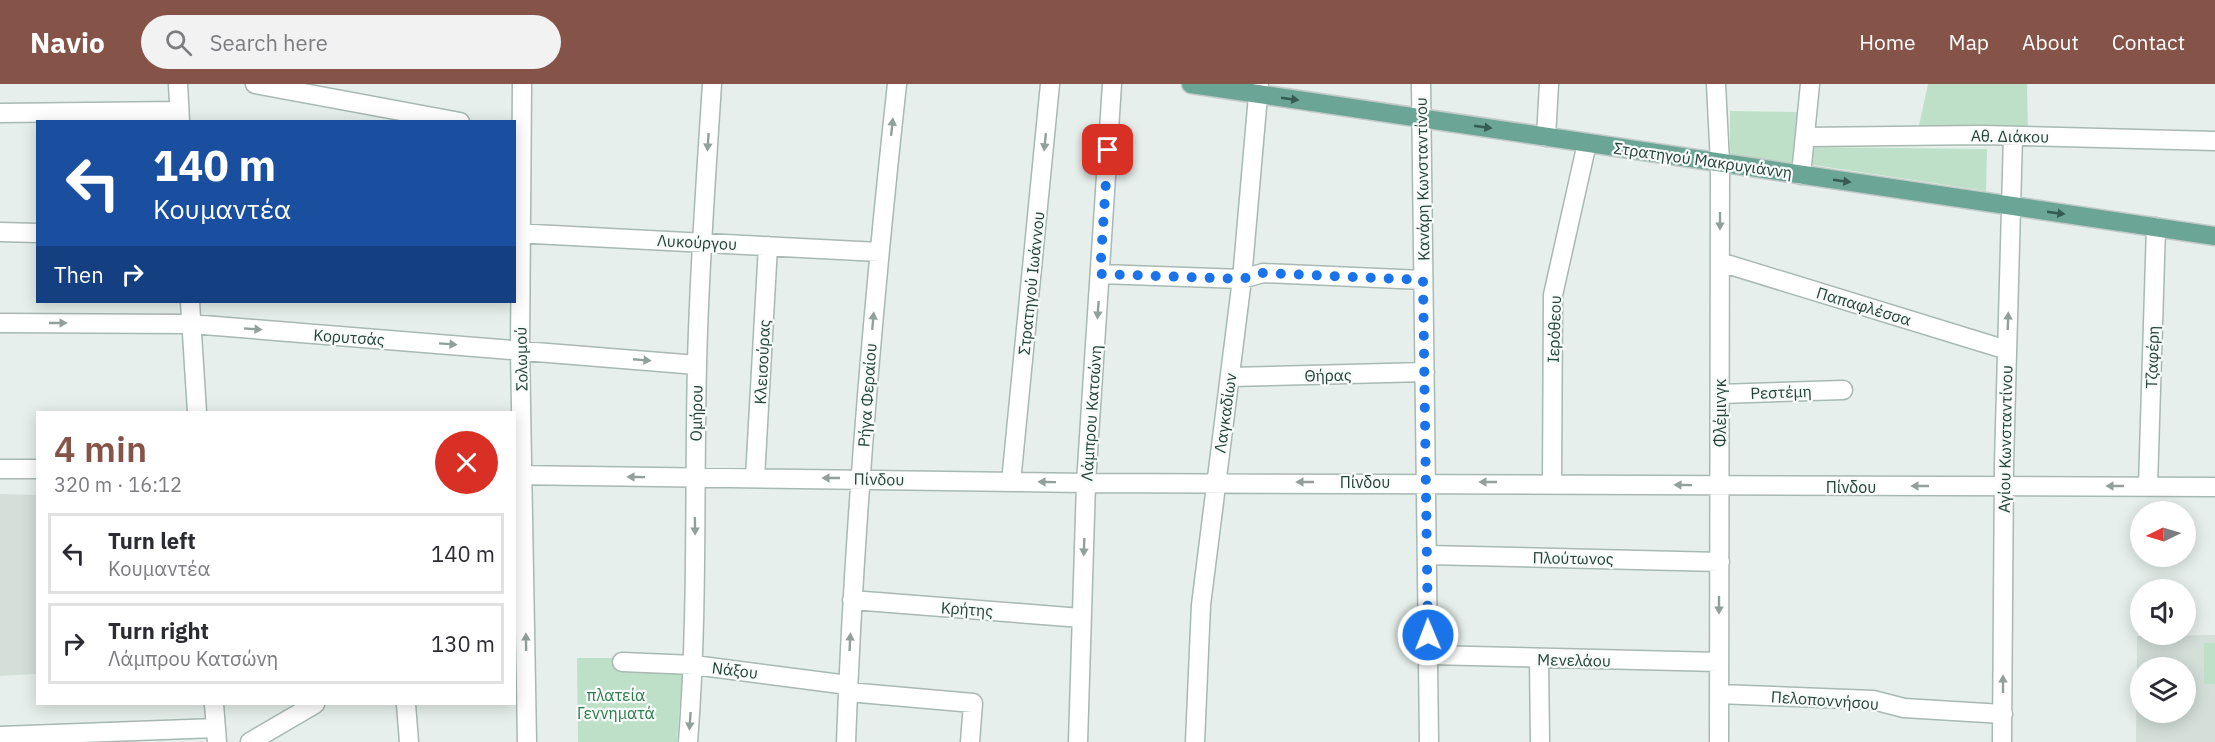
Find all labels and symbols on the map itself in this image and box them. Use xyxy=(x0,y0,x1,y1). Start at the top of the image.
one-way arrow xyxy=(1281,94,1300,103)
street label: Κανάρη Κωνσταντίνου xyxy=(1411,97,1433,261)
one-way arrow xyxy=(887,118,897,137)
one-way arrow xyxy=(1474,123,1493,132)
pin xyxy=(1082,124,1133,175)
street label: Αθ. Διάκου xyxy=(1971,125,2049,147)
one-way arrow xyxy=(704,133,713,152)
one-way arrow xyxy=(1040,133,1050,152)
street label: Στρατηγού Μακρυγιάννη xyxy=(1612,138,1794,182)
one-way arrow xyxy=(1833,176,1852,185)
one-way arrow xyxy=(2047,208,2066,217)
street label: Στρατηγού Ιωάννου xyxy=(1014,210,1048,356)
one-way arrow xyxy=(1715,212,1725,231)
street label: Λυκούργου xyxy=(656,230,738,254)
street label: Παπαφλέσσα xyxy=(1814,282,1914,330)
street label: Ιερόθεου xyxy=(1543,295,1565,363)
one-way arrow xyxy=(1093,301,1103,320)
one-way arrow xyxy=(2003,311,2013,330)
one-way arrow xyxy=(868,312,878,331)
one-way arrow xyxy=(49,318,68,328)
street label: Κλεισούρας xyxy=(750,319,774,405)
one-way arrow xyxy=(244,324,263,334)
street label: Κορυτσάς xyxy=(313,325,385,349)
street label: Τζαφέρη xyxy=(2141,325,2163,389)
street label: Σολωμού xyxy=(510,327,532,391)
one-way arrow xyxy=(438,340,457,349)
street label: Ρήγα Φεραίου xyxy=(853,342,881,448)
street label: Λάμπρου Κατσώνη xyxy=(1076,344,1106,482)
one-way arrow xyxy=(633,355,652,365)
street label: Θήρας xyxy=(1304,365,1352,385)
street label: Αγίου Κωνσταντίνου xyxy=(1994,365,2016,513)
street label: Λαγκαδίων xyxy=(1210,372,1240,454)
street label: Φλέμινγκ xyxy=(1710,378,1730,447)
street label: Ρεστέμη xyxy=(1750,381,1812,403)
street label: Ομήρου xyxy=(686,385,706,441)
street label: Πίνδου xyxy=(853,469,905,489)
one-way arrow xyxy=(627,472,646,482)
street label: Πίνδου xyxy=(1340,472,1390,492)
one-way arrow xyxy=(822,473,841,483)
one-way arrow xyxy=(1038,477,1057,487)
one-way arrow xyxy=(1296,477,1315,487)
one-way arrow xyxy=(1478,477,1497,487)
street label: Πίνδου xyxy=(1826,477,1876,497)
one-way arrow xyxy=(1673,480,1692,490)
one-way arrow xyxy=(2105,481,2124,491)
one-way arrow xyxy=(1910,482,1929,491)
north arrow xyxy=(2130,501,2196,567)
one-way arrow xyxy=(690,517,700,536)
one-way arrow xyxy=(1079,537,1088,556)
street label: Πλούτωνος xyxy=(1532,547,1614,569)
one-way arrow xyxy=(1714,596,1724,615)
street label: Κρήτης xyxy=(940,597,994,621)
position arrow xyxy=(1396,603,1460,667)
one-way arrow xyxy=(521,632,531,651)
one-way arrow xyxy=(846,632,855,651)
street label: Μενελάου xyxy=(1537,649,1611,671)
street label: Νάξου xyxy=(711,657,759,683)
one-way arrow xyxy=(1998,674,2008,693)
park label: πλατεία Γεννηματά xyxy=(577,685,655,723)
street label: Πελοποννήσου xyxy=(1770,686,1880,714)
one-way arrow xyxy=(685,711,695,730)

